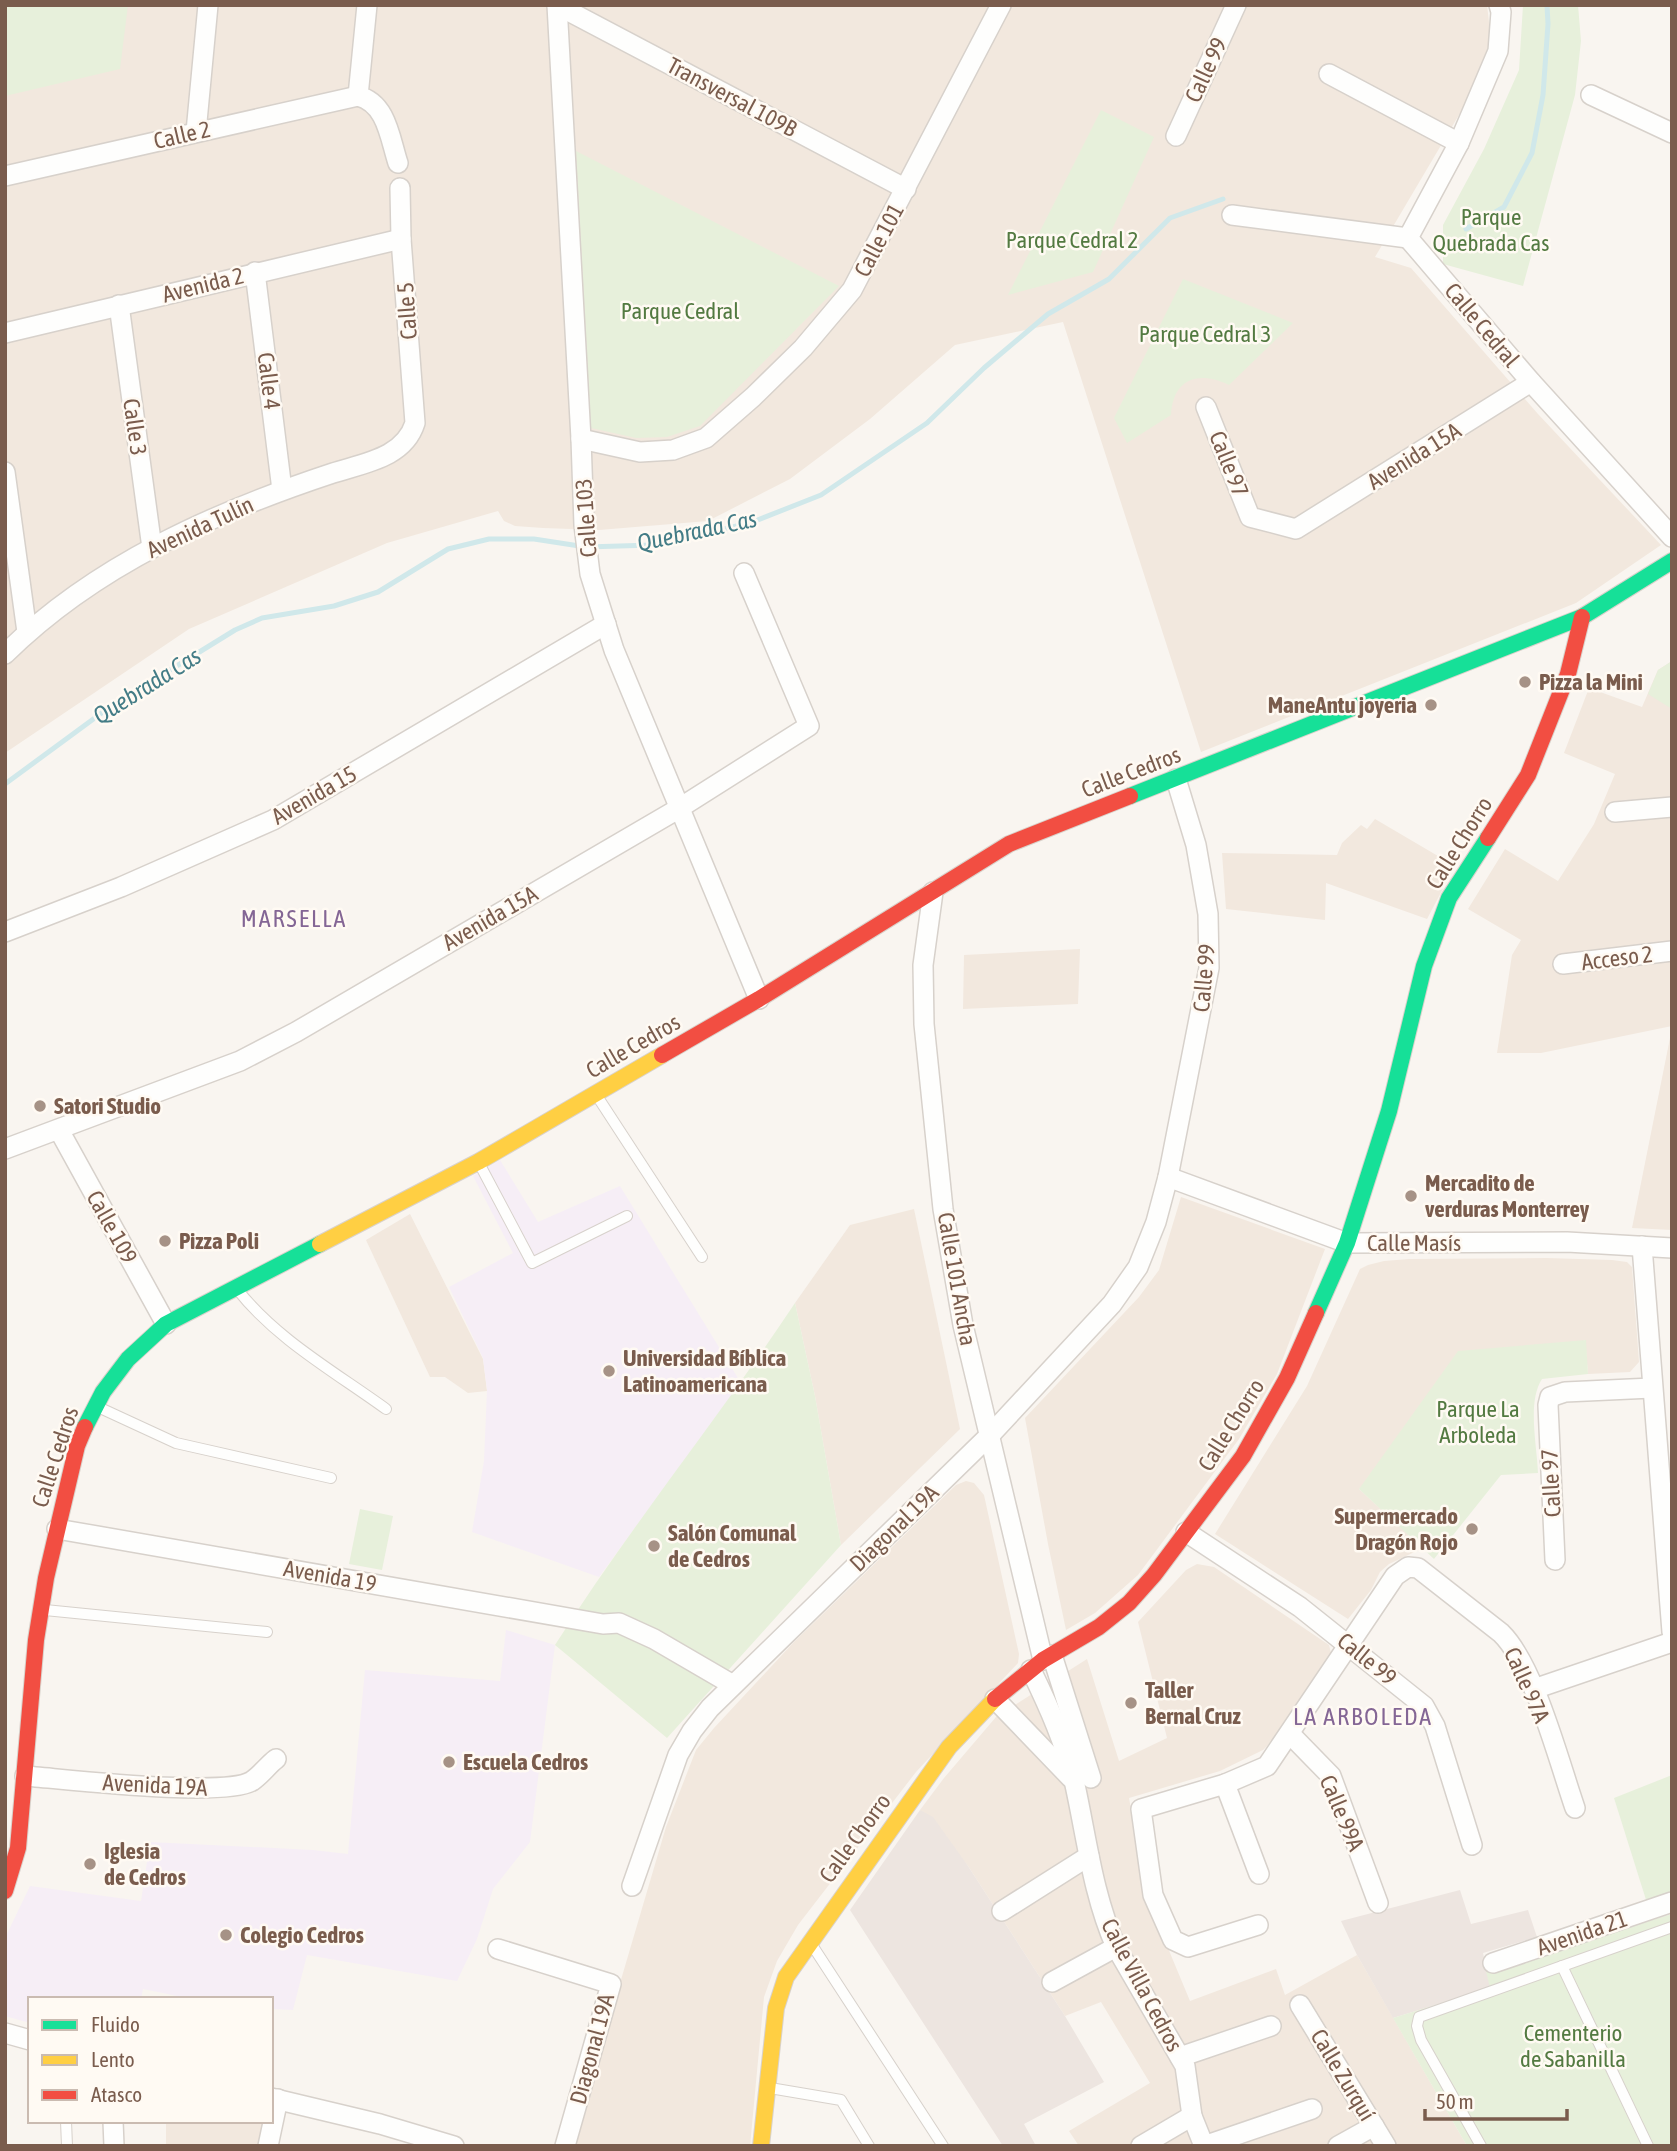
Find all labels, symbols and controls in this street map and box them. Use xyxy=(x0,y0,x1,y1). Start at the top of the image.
street label: Calle 99 xyxy=(1180,34,1232,106)
street label: Transversal 109B xyxy=(663,52,801,142)
street label: Calle 2 xyxy=(151,116,213,154)
street label: Calle 101 xyxy=(849,199,909,281)
park label: Parque Quebrada Cas xyxy=(1433,204,1549,256)
park label: Parque Cedral 2 xyxy=(1006,227,1138,253)
street label: Avenida 2 xyxy=(160,262,246,308)
street label: Calle Cedral xyxy=(1439,278,1525,372)
street label: Calle 5 xyxy=(392,281,422,341)
park label: Parque Cedral xyxy=(621,298,739,324)
park label: Parque Cedral 3 xyxy=(1139,321,1271,347)
street label: Calle 4 xyxy=(253,351,285,411)
street label: Calle 3 xyxy=(118,397,152,457)
street label: Avenida 15A xyxy=(1363,417,1466,495)
street label: Calle 97 xyxy=(1204,428,1254,500)
street label: Calle 103 xyxy=(570,478,602,558)
street label: Avenida Tulín xyxy=(143,491,257,563)
water label: Quebrada Cas xyxy=(635,505,759,556)
water label: Quebrada Cas xyxy=(88,642,205,729)
place label: Pizza la Mini xyxy=(1539,669,1643,695)
marker: Pizza la Mini xyxy=(1517,674,1533,690)
place label: ManeAntu joyeria xyxy=(1268,692,1417,718)
marker: ManeAntu joyeria xyxy=(1423,697,1439,713)
street label: Calle Cedros xyxy=(1078,741,1184,803)
street label: Avenida 15 xyxy=(267,760,361,830)
street label: Calle Chorro xyxy=(1421,792,1497,894)
street label: Avenida 15A xyxy=(438,880,543,956)
district label: MARSELLA xyxy=(241,905,347,932)
street label: Acceso 2 xyxy=(1580,941,1654,975)
street label: Calle 99 xyxy=(1188,943,1220,1013)
street label: Calle Cedros xyxy=(582,1009,684,1083)
place label: Satori Studio xyxy=(54,1093,161,1119)
marker: Satori Studio xyxy=(32,1098,48,1114)
place label: Mercadito de verduras Monterrey xyxy=(1425,1170,1590,1222)
street label: Calle 109 xyxy=(81,1186,143,1268)
marker: Mercadito de verduras Monterrey xyxy=(1403,1188,1419,1204)
street label: Calle 101 Ancha xyxy=(932,1210,982,1348)
place label: Pizza Poli xyxy=(179,1228,259,1254)
street label: Calle Masís xyxy=(1367,1230,1461,1256)
marker: Pizza Poli xyxy=(157,1233,173,1249)
place label: Universidad Bíblica Latinoamericana xyxy=(623,1345,787,1397)
marker: Universidad Bíblica Latinoamericana xyxy=(601,1363,617,1379)
street label: Calle Chorro xyxy=(1193,1374,1269,1476)
park label: Parque La Arboleda xyxy=(1436,1396,1520,1448)
street label: Calle Cedros xyxy=(27,1404,83,1510)
street label: Calle 97 xyxy=(1536,1448,1566,1518)
street label: Diagonal 19A xyxy=(844,1479,944,1577)
place label: Supermercado Dragón Rojo xyxy=(1334,1503,1458,1555)
place label: Salón Comunal de Cedros xyxy=(668,1520,797,1572)
marker: Supermercado Dragón Rojo xyxy=(1464,1521,1480,1537)
marker: Salón Comunal de Cedros xyxy=(646,1538,662,1554)
street label: Avenida 19 xyxy=(282,1555,378,1597)
street label: Calle 99 xyxy=(1332,1627,1402,1691)
street label: Calle 97A xyxy=(1499,1643,1555,1727)
place label: Taller Bernal Cruz xyxy=(1145,1677,1241,1729)
marker: Taller Bernal Cruz xyxy=(1123,1695,1139,1711)
district label: LA ARBOLEDA xyxy=(1293,1703,1433,1730)
place label: Escuela Cedros xyxy=(463,1749,588,1775)
marker: Escuela Cedros xyxy=(441,1754,457,1770)
street label: Avenida 19A xyxy=(102,1769,209,1801)
street label: Calle 99A xyxy=(1315,1771,1370,1855)
street label: Calle Chorro xyxy=(814,1789,896,1887)
place label: Iglesia de Cedros xyxy=(104,1838,186,1890)
marker: Iglesia de Cedros xyxy=(82,1856,98,1872)
street label: Avenida 21 xyxy=(1533,1905,1631,1961)
street label: Calle Villa Cedros xyxy=(1096,1914,1188,2056)
place label: Colegio Cedros xyxy=(240,1922,364,1948)
marker: Colegio Cedros xyxy=(218,1927,234,1943)
street label: Diagonal 19A xyxy=(565,1990,619,2107)
legend xyxy=(28,1997,273,2123)
text: Fluido xyxy=(91,2012,140,2036)
park label: Cementerio de Sabanilla xyxy=(1520,2020,1626,2072)
street label: Calle Zurquí xyxy=(1306,2025,1380,2125)
text: Lento xyxy=(91,2047,135,2071)
scale bar xyxy=(1425,2078,1567,2122)
text: Atasco xyxy=(91,2082,142,2106)
text: 50 m xyxy=(1436,2089,1474,2113)

